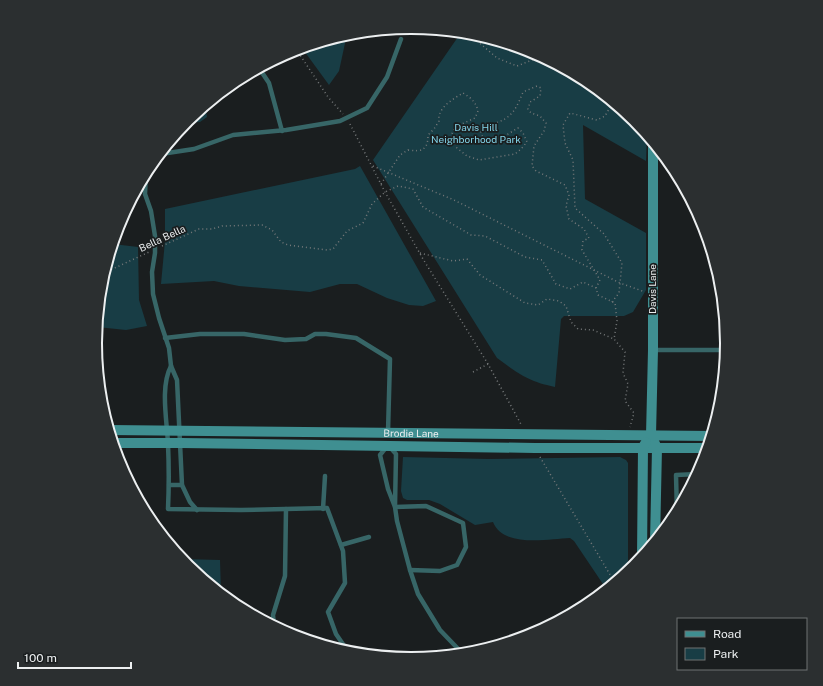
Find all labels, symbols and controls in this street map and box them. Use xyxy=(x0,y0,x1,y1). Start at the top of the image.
park label: Davis Hill Neighborhood Park xyxy=(431,121,521,145)
street label: Bella Bella xyxy=(137,222,187,254)
street label: Davis Lane xyxy=(646,264,658,314)
street label: Brodie Lane xyxy=(383,427,439,439)
legend xyxy=(677,618,807,670)
text: Road xyxy=(713,627,741,641)
scale bar xyxy=(18,644,131,670)
text: Park xyxy=(713,647,739,661)
text: 100 m xyxy=(24,651,57,665)

